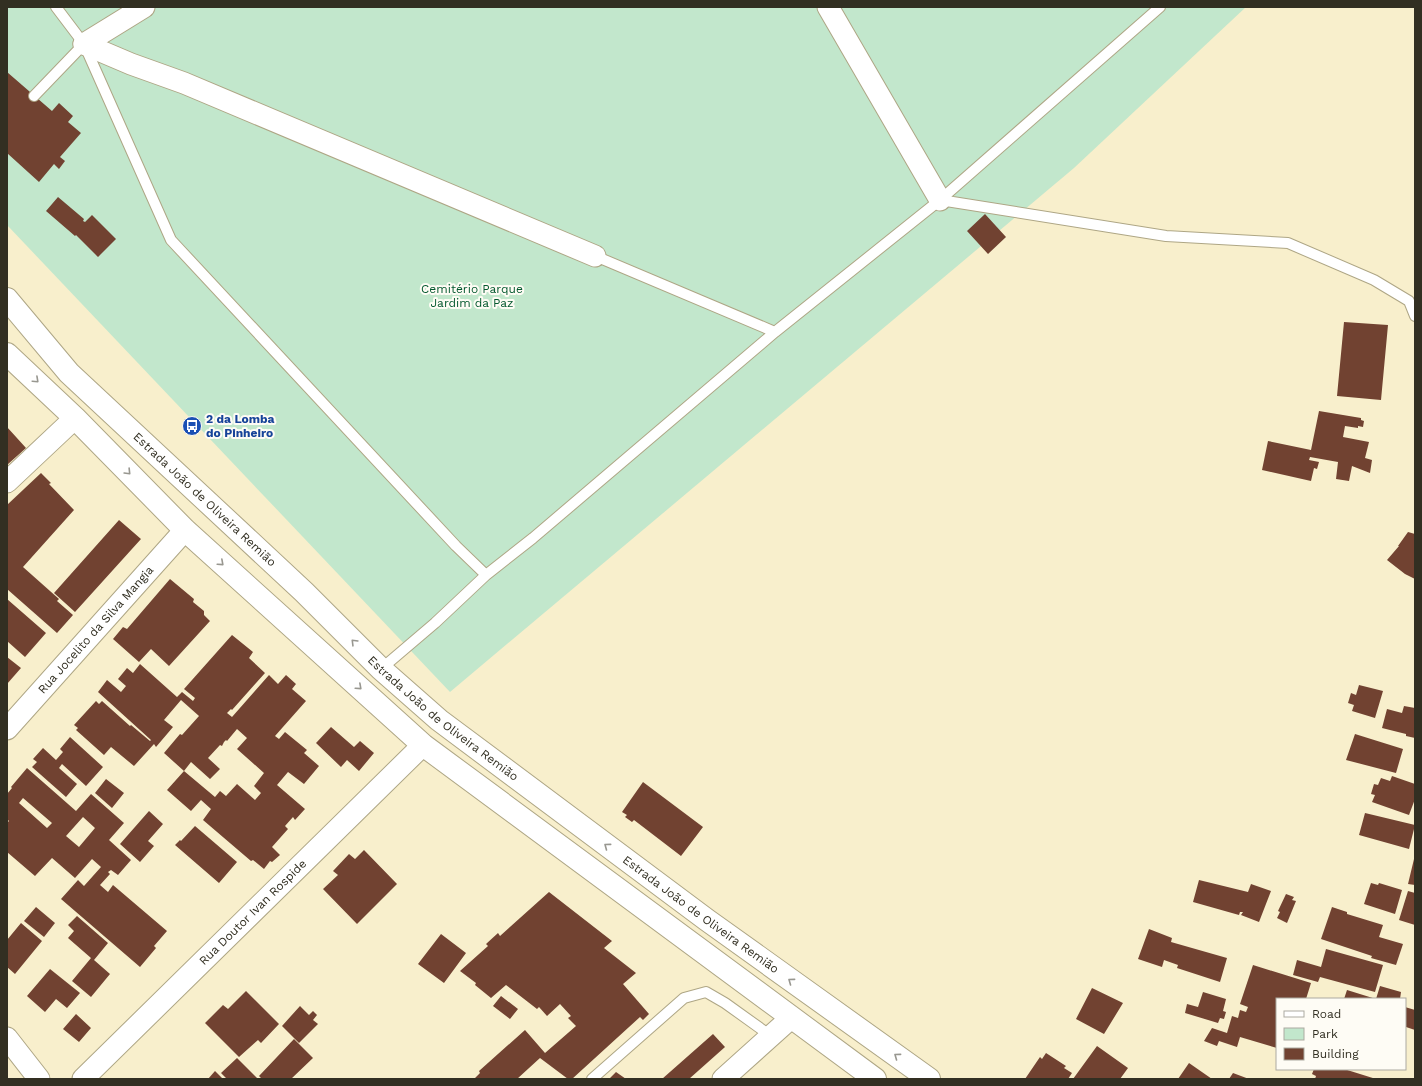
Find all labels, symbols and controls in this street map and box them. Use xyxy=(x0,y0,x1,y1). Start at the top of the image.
park label: Cemitério Parque Jardim da Paz xyxy=(421,282,523,310)
one-way arrow xyxy=(31,375,38,382)
place label: 2 da Lomba do Pinheiro xyxy=(206,412,274,440)
bus stop icon: 2 da Lomba do Pinheiro xyxy=(181,415,203,437)
street label: Estrada João de Oliveira Remião xyxy=(130,430,279,569)
one-way arrow xyxy=(123,467,131,475)
one-way arrow xyxy=(216,558,224,565)
street label: Rua Jocelito da Silva Mangia xyxy=(35,563,156,697)
one-way arrow xyxy=(351,639,359,647)
street label: Estrada João de Oliveira Remião xyxy=(365,653,521,784)
one-way arrow xyxy=(354,682,362,690)
one-way arrow xyxy=(605,844,612,851)
street label: Estrada João de Oliveira Remião xyxy=(620,853,782,976)
street label: Rua Doutor Ivan Rospide xyxy=(196,857,309,968)
one-way arrow xyxy=(788,978,795,986)
legend xyxy=(1276,998,1406,1070)
text: Road xyxy=(1312,1007,1341,1021)
text: Park xyxy=(1312,1027,1338,1041)
text: Building xyxy=(1312,1047,1359,1061)
one-way arrow xyxy=(894,1053,901,1061)

